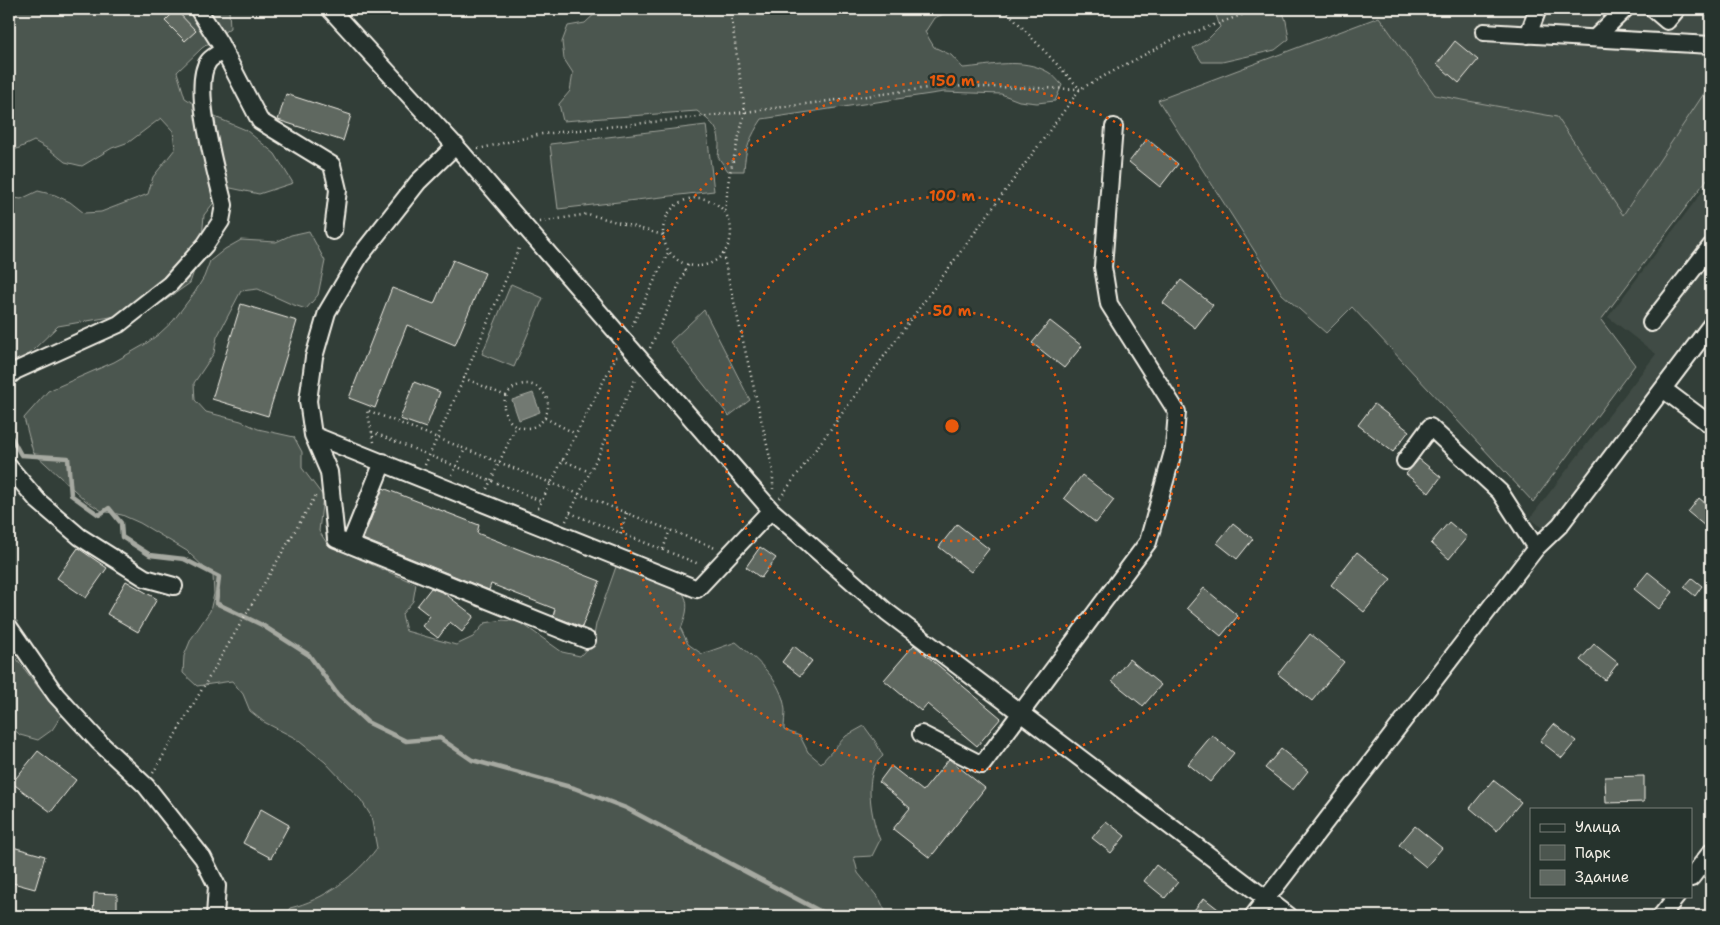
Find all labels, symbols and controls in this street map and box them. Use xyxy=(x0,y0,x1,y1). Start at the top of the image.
text: 150 m xyxy=(929,71,975,91)
text: 100 m xyxy=(929,186,975,206)
text: 50 m xyxy=(933,301,972,321)
centre of rings xyxy=(943,417,961,435)
legend xyxy=(1530,808,1692,898)
text: Улица xyxy=(1575,817,1621,837)
text: Парк xyxy=(1575,843,1611,863)
text: Здание xyxy=(1575,867,1629,887)

